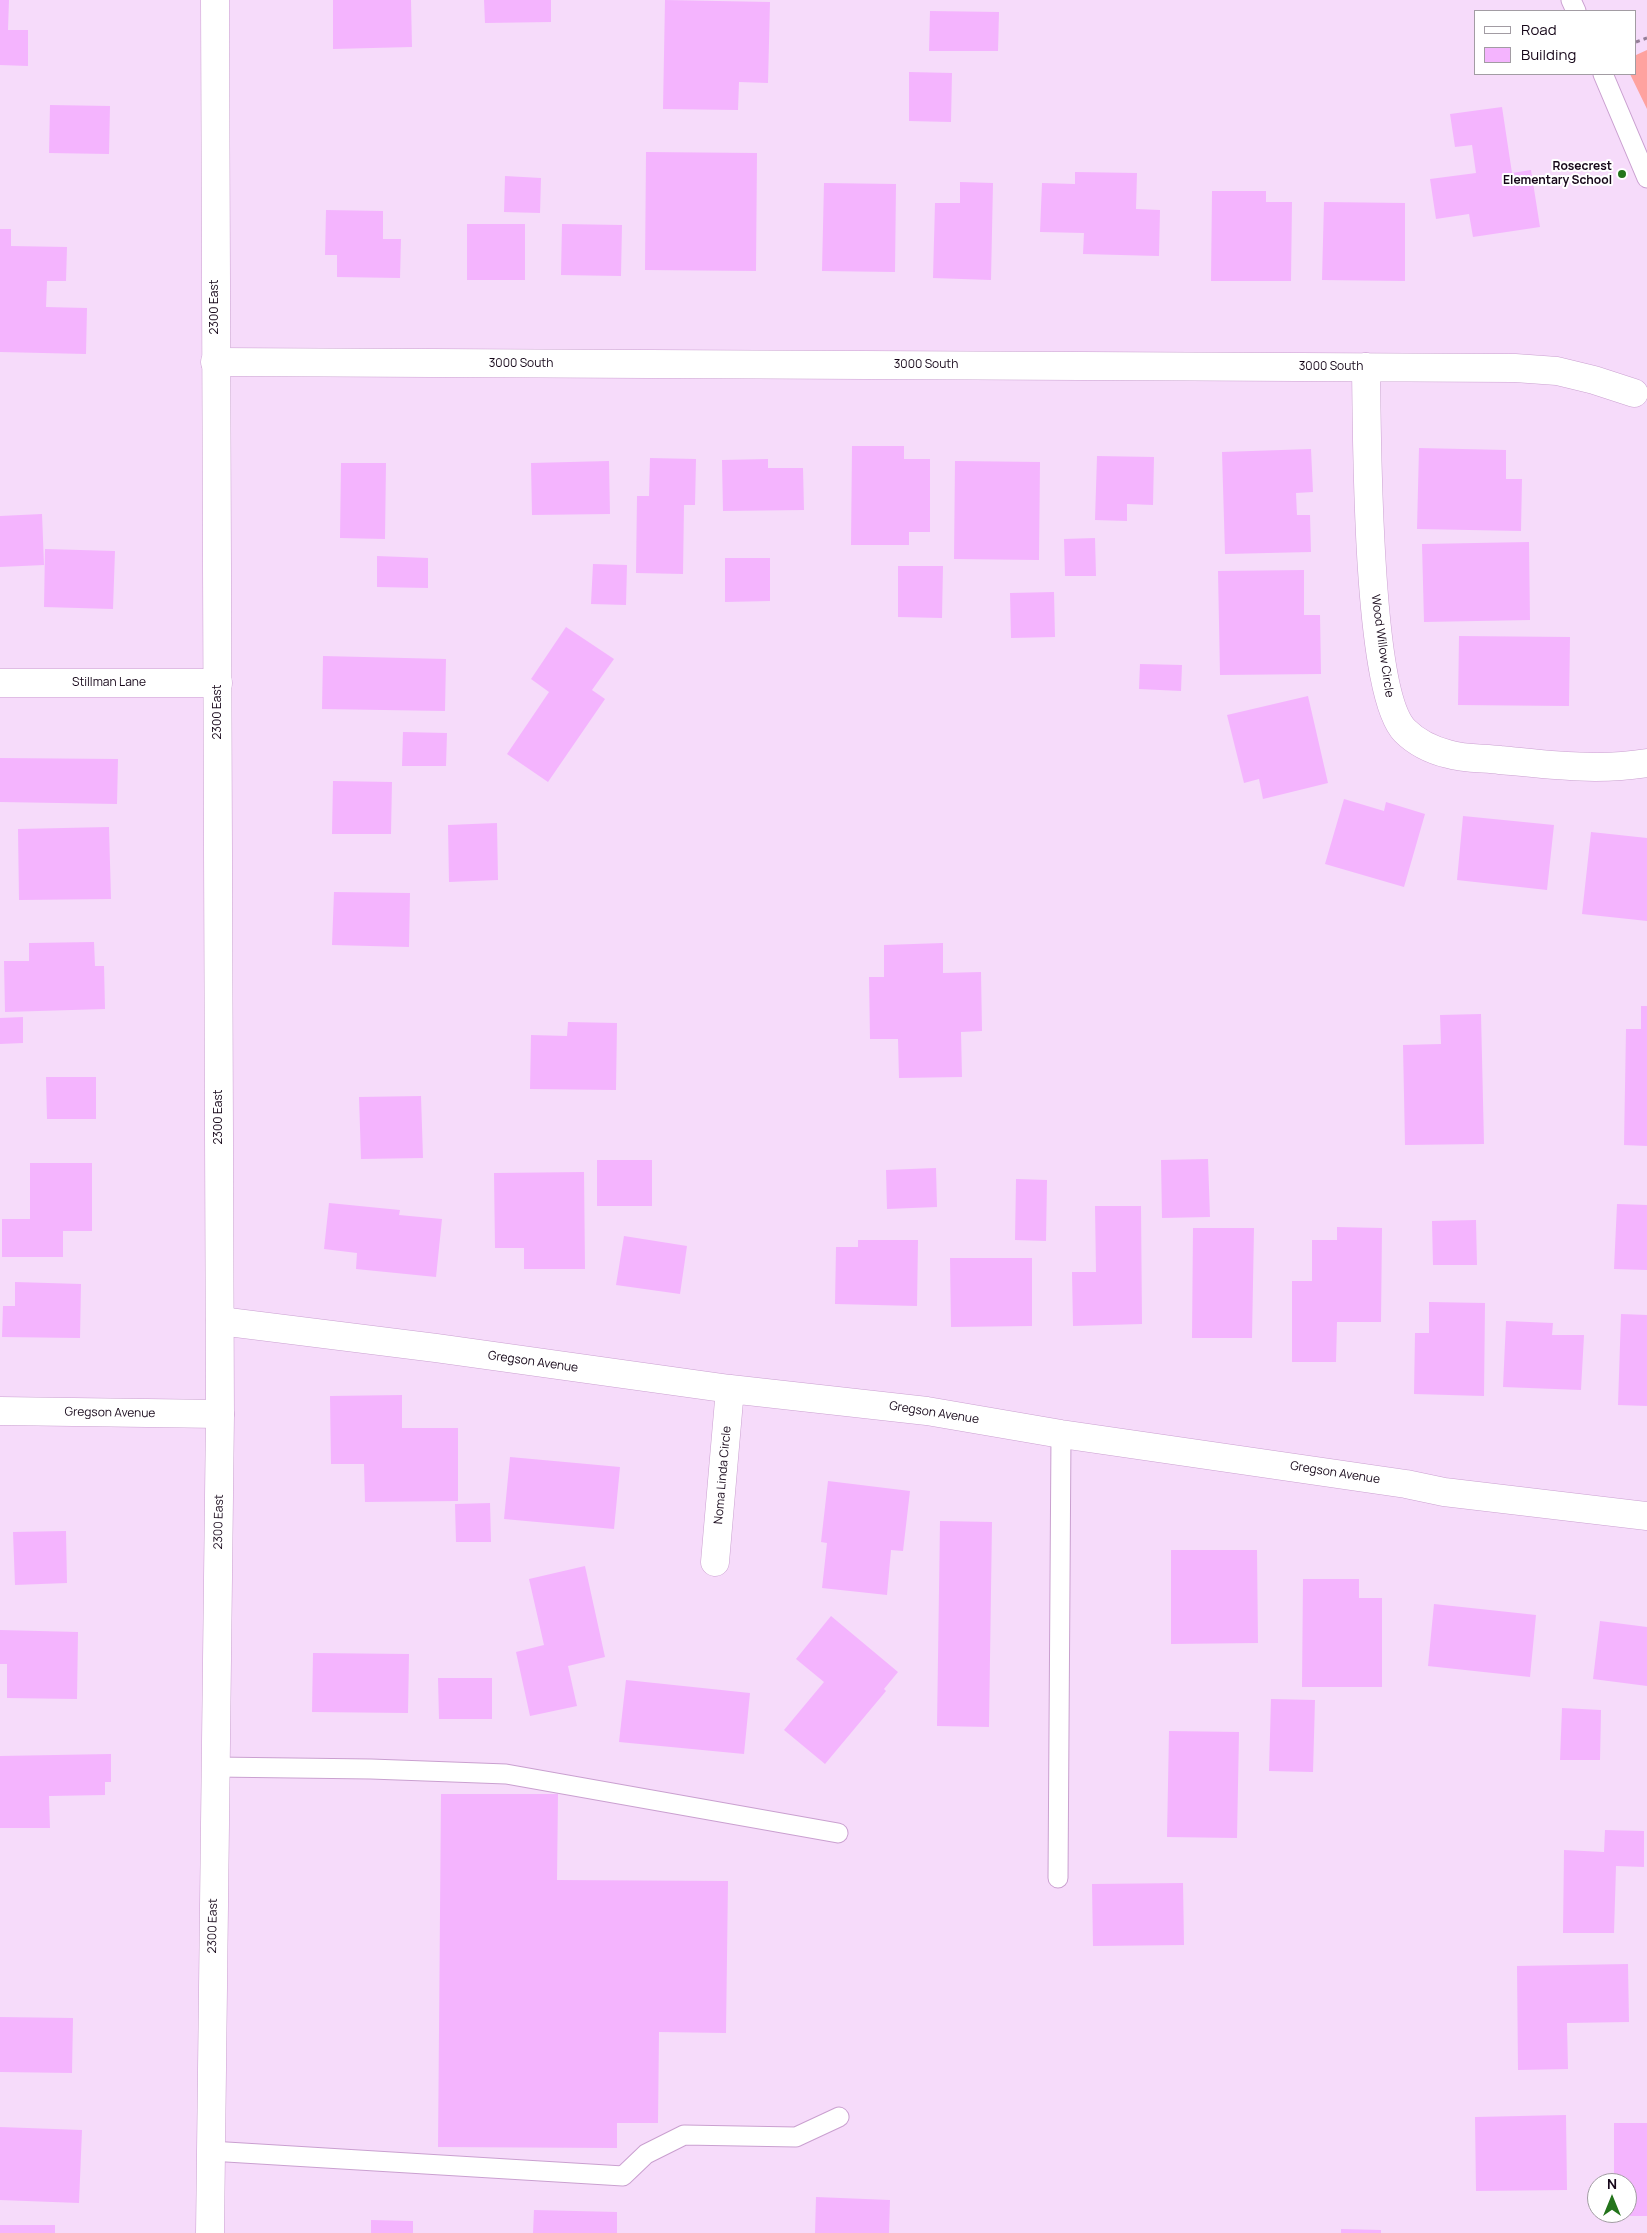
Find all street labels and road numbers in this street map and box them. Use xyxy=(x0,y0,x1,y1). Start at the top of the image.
street label: 2300 East xyxy=(208,279,222,335)
street label: 3000 South xyxy=(489,357,553,371)
street label: 3000 South xyxy=(894,358,958,372)
street label: 3000 South xyxy=(1299,360,1363,374)
street label: Wood Willow Circle xyxy=(1368,594,1396,698)
street label: Stillman Lane xyxy=(72,676,146,690)
street label: 2300 East xyxy=(211,684,225,740)
street label: 2300 East xyxy=(212,1089,226,1145)
street label: Gregson Avenue xyxy=(487,1349,579,1375)
street label: Gregson Avenue xyxy=(888,1399,980,1427)
street label: Gregson Avenue xyxy=(64,1405,156,1421)
street label: Noma Linda Circle xyxy=(712,1425,734,1525)
street label: Gregson Avenue xyxy=(1289,1459,1381,1487)
street label: 2300 East xyxy=(211,1494,227,1550)
street label: 2300 East xyxy=(205,1898,221,1954)

